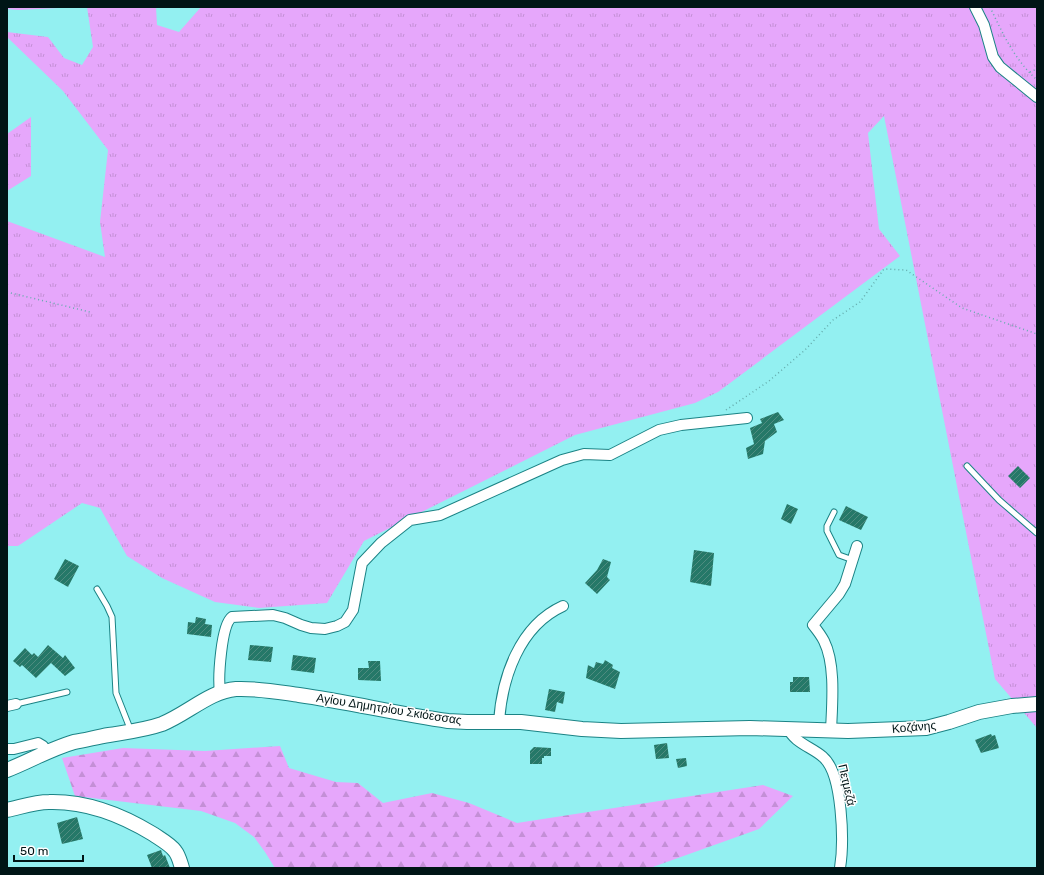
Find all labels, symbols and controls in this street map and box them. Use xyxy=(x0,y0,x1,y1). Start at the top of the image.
street label: Αγίου Δημητρίου Σκιόεσσας xyxy=(315,691,463,727)
street label: Κοζάνης xyxy=(891,718,937,736)
street label: Πετμεζά xyxy=(835,763,859,807)
scale bar xyxy=(14,837,83,863)
text: 50 m xyxy=(20,844,48,858)

